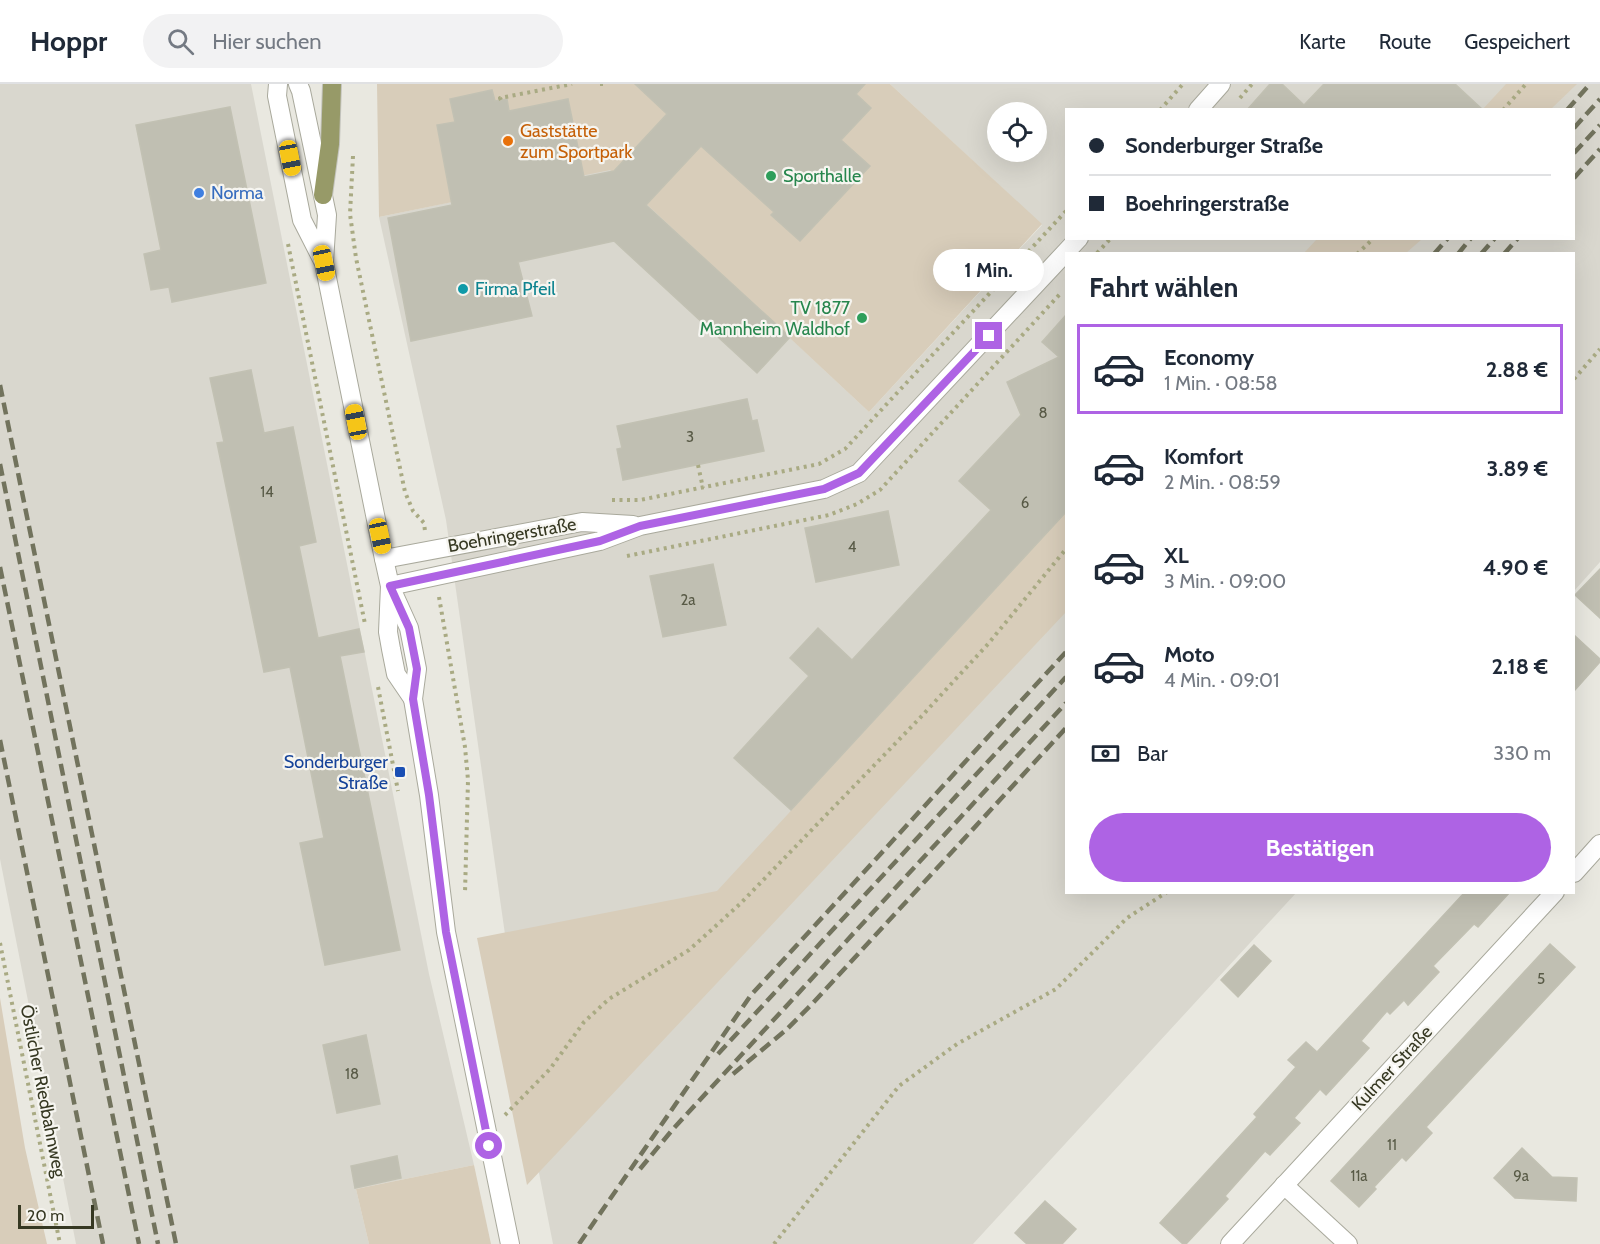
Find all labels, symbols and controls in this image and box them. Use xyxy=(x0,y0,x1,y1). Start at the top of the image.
search box xyxy=(143,14,563,68)
text: Hoppr xyxy=(30,24,107,58)
icon: search xyxy=(164,25,197,58)
text: Hier suchen xyxy=(212,28,322,55)
text: Karte xyxy=(1299,29,1346,54)
text: Route xyxy=(1379,29,1431,54)
text: Gespeichert xyxy=(1464,29,1570,54)
map controls xyxy=(987,102,1047,162)
button: locate xyxy=(987,102,1047,162)
place label: Gaststätte zum Sportpark xyxy=(520,120,633,163)
text: Sonderburger Straße xyxy=(1125,132,1323,159)
marker: Gaststätte zum Sportpark xyxy=(501,134,515,148)
car xyxy=(278,139,302,177)
place label: Sporthalle xyxy=(783,165,861,187)
marker: Sporthalle xyxy=(764,169,778,183)
place label: Norma xyxy=(211,182,264,204)
marker: Norma xyxy=(192,186,206,200)
text: Boehringerstraße xyxy=(1125,190,1289,217)
car xyxy=(311,244,337,282)
callout: 1 Min. xyxy=(934,249,1044,291)
text: 1 Min. xyxy=(964,258,1013,282)
text: Fahrt wählen xyxy=(1089,271,1238,304)
place label: Firma Pfeil xyxy=(475,278,556,300)
marker: Firma Pfeil xyxy=(456,282,470,296)
place label: TV 1877 Mannheim Waldhof xyxy=(699,297,850,340)
marker: TV 1877 Mannheim Waldhof xyxy=(855,311,869,325)
route end xyxy=(975,322,1002,349)
icon: car xyxy=(1092,342,1146,396)
text: Economy xyxy=(1164,344,1254,371)
text: 2.88 € xyxy=(1486,356,1548,383)
text: 1 Min. · 08:58 xyxy=(1164,371,1278,395)
car xyxy=(344,403,368,441)
house number: 8 xyxy=(1038,404,1048,422)
house number: 3 xyxy=(686,428,694,446)
icon: car xyxy=(1092,441,1146,495)
text: Komfort xyxy=(1164,443,1243,470)
text: 3.89 € xyxy=(1487,455,1548,482)
text: 2 Min. · 08:59 xyxy=(1164,470,1281,494)
house number: 14 xyxy=(260,483,274,501)
house number: 6 xyxy=(1021,494,1029,512)
street label: Boehringerstraße xyxy=(446,513,578,557)
car xyxy=(367,517,393,555)
house number: 4 xyxy=(848,538,857,556)
icon: car xyxy=(1092,540,1146,594)
text: XL xyxy=(1164,542,1189,569)
text: 4.90 € xyxy=(1483,554,1548,581)
text: 3 Min. · 09:00 xyxy=(1164,569,1286,593)
house number: 2a xyxy=(680,591,696,609)
icon: car xyxy=(1092,639,1146,693)
text: Moto xyxy=(1164,641,1215,668)
text: 2.18 € xyxy=(1491,653,1548,680)
text: 4 Min. · 09:01 xyxy=(1164,668,1279,692)
icon: cash xyxy=(1089,737,1122,770)
text: Bar xyxy=(1137,740,1168,767)
text: 330 m xyxy=(1493,741,1551,765)
place label: Sonderburger Straße xyxy=(284,751,388,794)
marker: Sonderburger Straße xyxy=(393,765,407,779)
button: Bestätigen xyxy=(1089,813,1551,882)
house number: 5 xyxy=(1537,970,1545,988)
street label: Östlicher Riedbahnweg xyxy=(15,1003,71,1180)
street label: Kulmer Straße xyxy=(1347,1021,1437,1115)
house number: 18 xyxy=(345,1065,359,1083)
route start xyxy=(475,1132,502,1159)
house number: 11 xyxy=(1387,1136,1397,1154)
house number: 11a xyxy=(1351,1167,1368,1185)
house number: 9a xyxy=(1513,1167,1530,1185)
scale bar xyxy=(18,1202,94,1230)
text: 20 m xyxy=(27,1206,64,1225)

